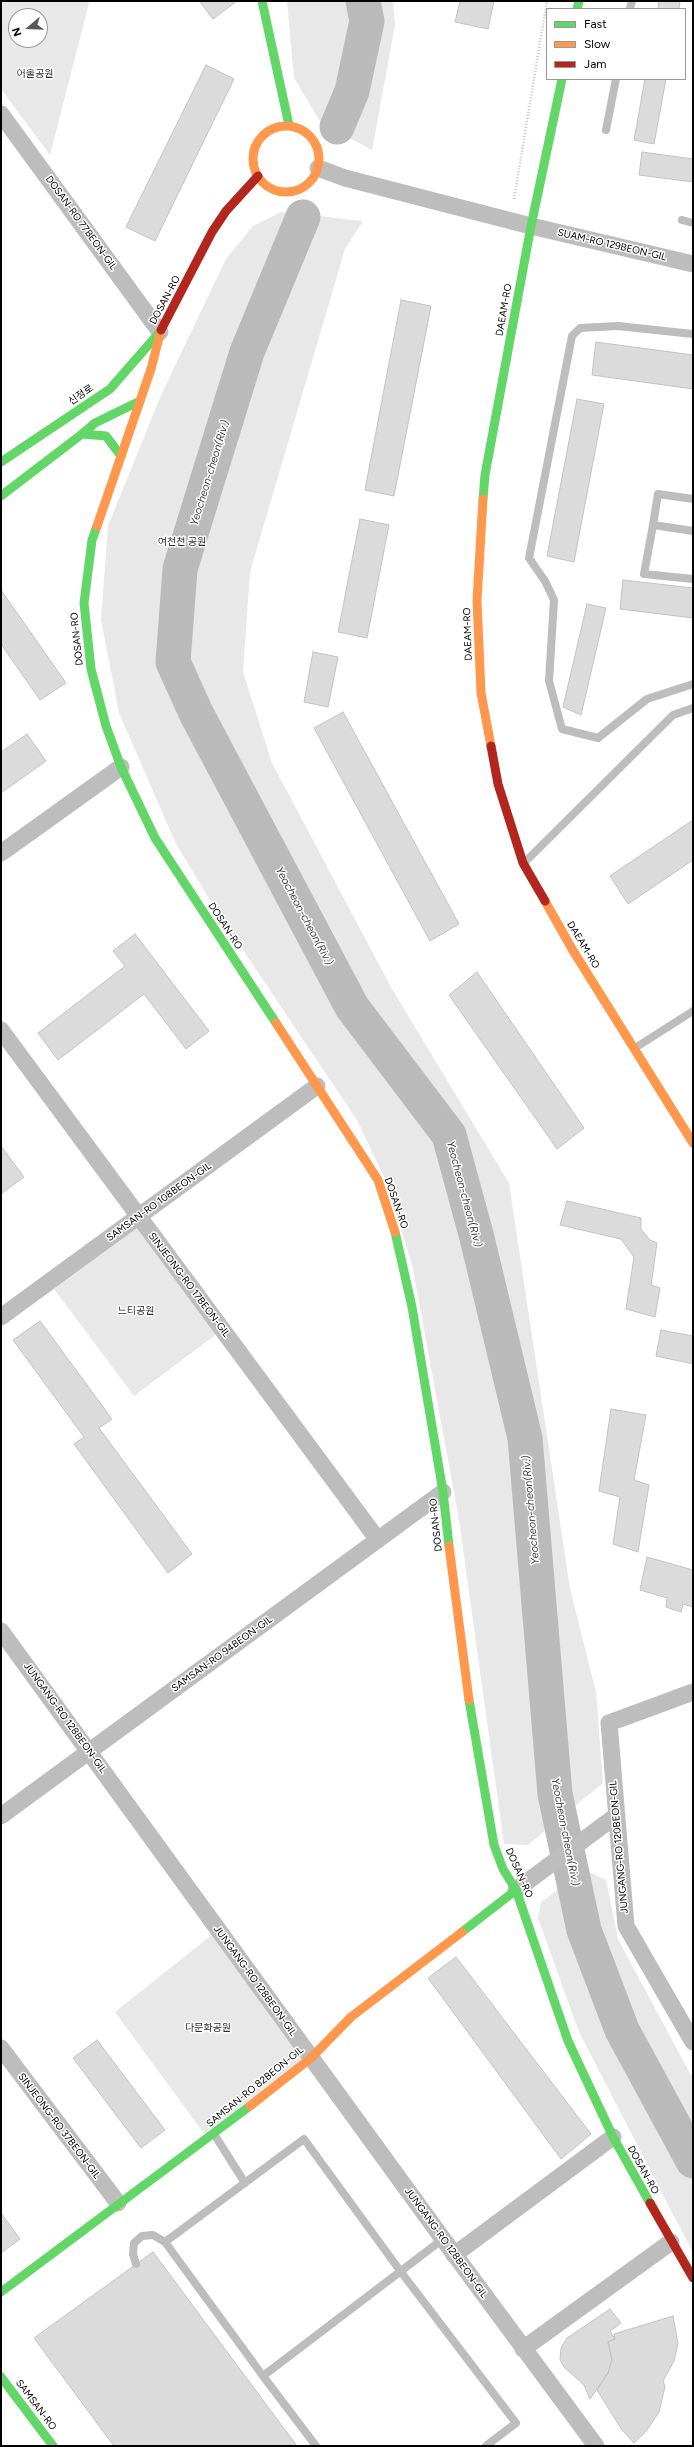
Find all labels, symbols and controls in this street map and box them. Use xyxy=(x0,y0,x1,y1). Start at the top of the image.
north arrow xyxy=(8,8,48,48)
legend xyxy=(546,8,686,80)
text: Fast xyxy=(584,17,607,31)
text: N xyxy=(10,26,25,38)
text: Slow xyxy=(584,37,610,51)
text: Jam xyxy=(584,57,607,71)
park label: 어울공원 xyxy=(17,68,53,80)
street label: DOSAN-RO 77BEON-GIL xyxy=(43,173,119,273)
street label: SUAM-RO 129BEON-GIL xyxy=(556,227,668,263)
street label: DOSAN-RO xyxy=(147,274,183,326)
street label: DAEAM-RO xyxy=(493,283,515,337)
street label: 신정로 xyxy=(66,382,96,408)
water label: Yeocheon-cheon(Riv.) xyxy=(188,419,232,527)
park label: 여천천 공원 xyxy=(158,536,206,548)
street label: DAEAM-RO xyxy=(461,607,475,661)
street label: DOSAN-RO xyxy=(68,612,86,666)
water label: Yeocheon-cheon(Riv.) xyxy=(272,865,336,967)
street label: DOSAN-RO xyxy=(205,900,245,952)
street label: DAEAM-RO xyxy=(564,919,602,971)
water label: Yeocheon-cheon(Riv.) xyxy=(443,1139,485,1249)
street label: SAMSAN-RO 108BEON-GIL xyxy=(104,1160,214,1244)
street label: DOSAN-RO xyxy=(382,1176,410,1230)
street label: SINJEONG-RO 17BEON-GIL xyxy=(146,1230,232,1340)
park label: 느티공원 xyxy=(118,1305,154,1317)
water label: Yeocheon-cheon(Riv.) xyxy=(520,1455,542,1565)
street label: DOSAN-RO xyxy=(427,1498,445,1552)
street label: SAMSAN-RO 94BEON-GIL xyxy=(169,1613,275,1695)
street label: JUNGANG-RO 128BEON-GIL xyxy=(21,1661,109,1775)
water label: Yeocheon-cheon(Riv.) xyxy=(548,1777,582,1887)
street label: JUNGANG-RO 120BEON-GIL xyxy=(607,1780,631,1914)
street label: DOSAN-RO xyxy=(503,1846,535,1900)
street label: JUNGANG-RO 128BEON-GIL xyxy=(211,1924,299,2038)
park label: 다문화공원 xyxy=(185,2022,231,2034)
street label: SAMSAN-RO 82BEON-GIL xyxy=(204,2044,306,2130)
street label: SINJEONG-RO 37BEON-GIL xyxy=(15,2071,103,2181)
street label: DOSAN-RO xyxy=(625,2144,661,2196)
street label: JUNGANG-RO 128BEON-GIL xyxy=(402,2186,490,2300)
street label: SAMSAN-RO xyxy=(13,2377,59,2433)

